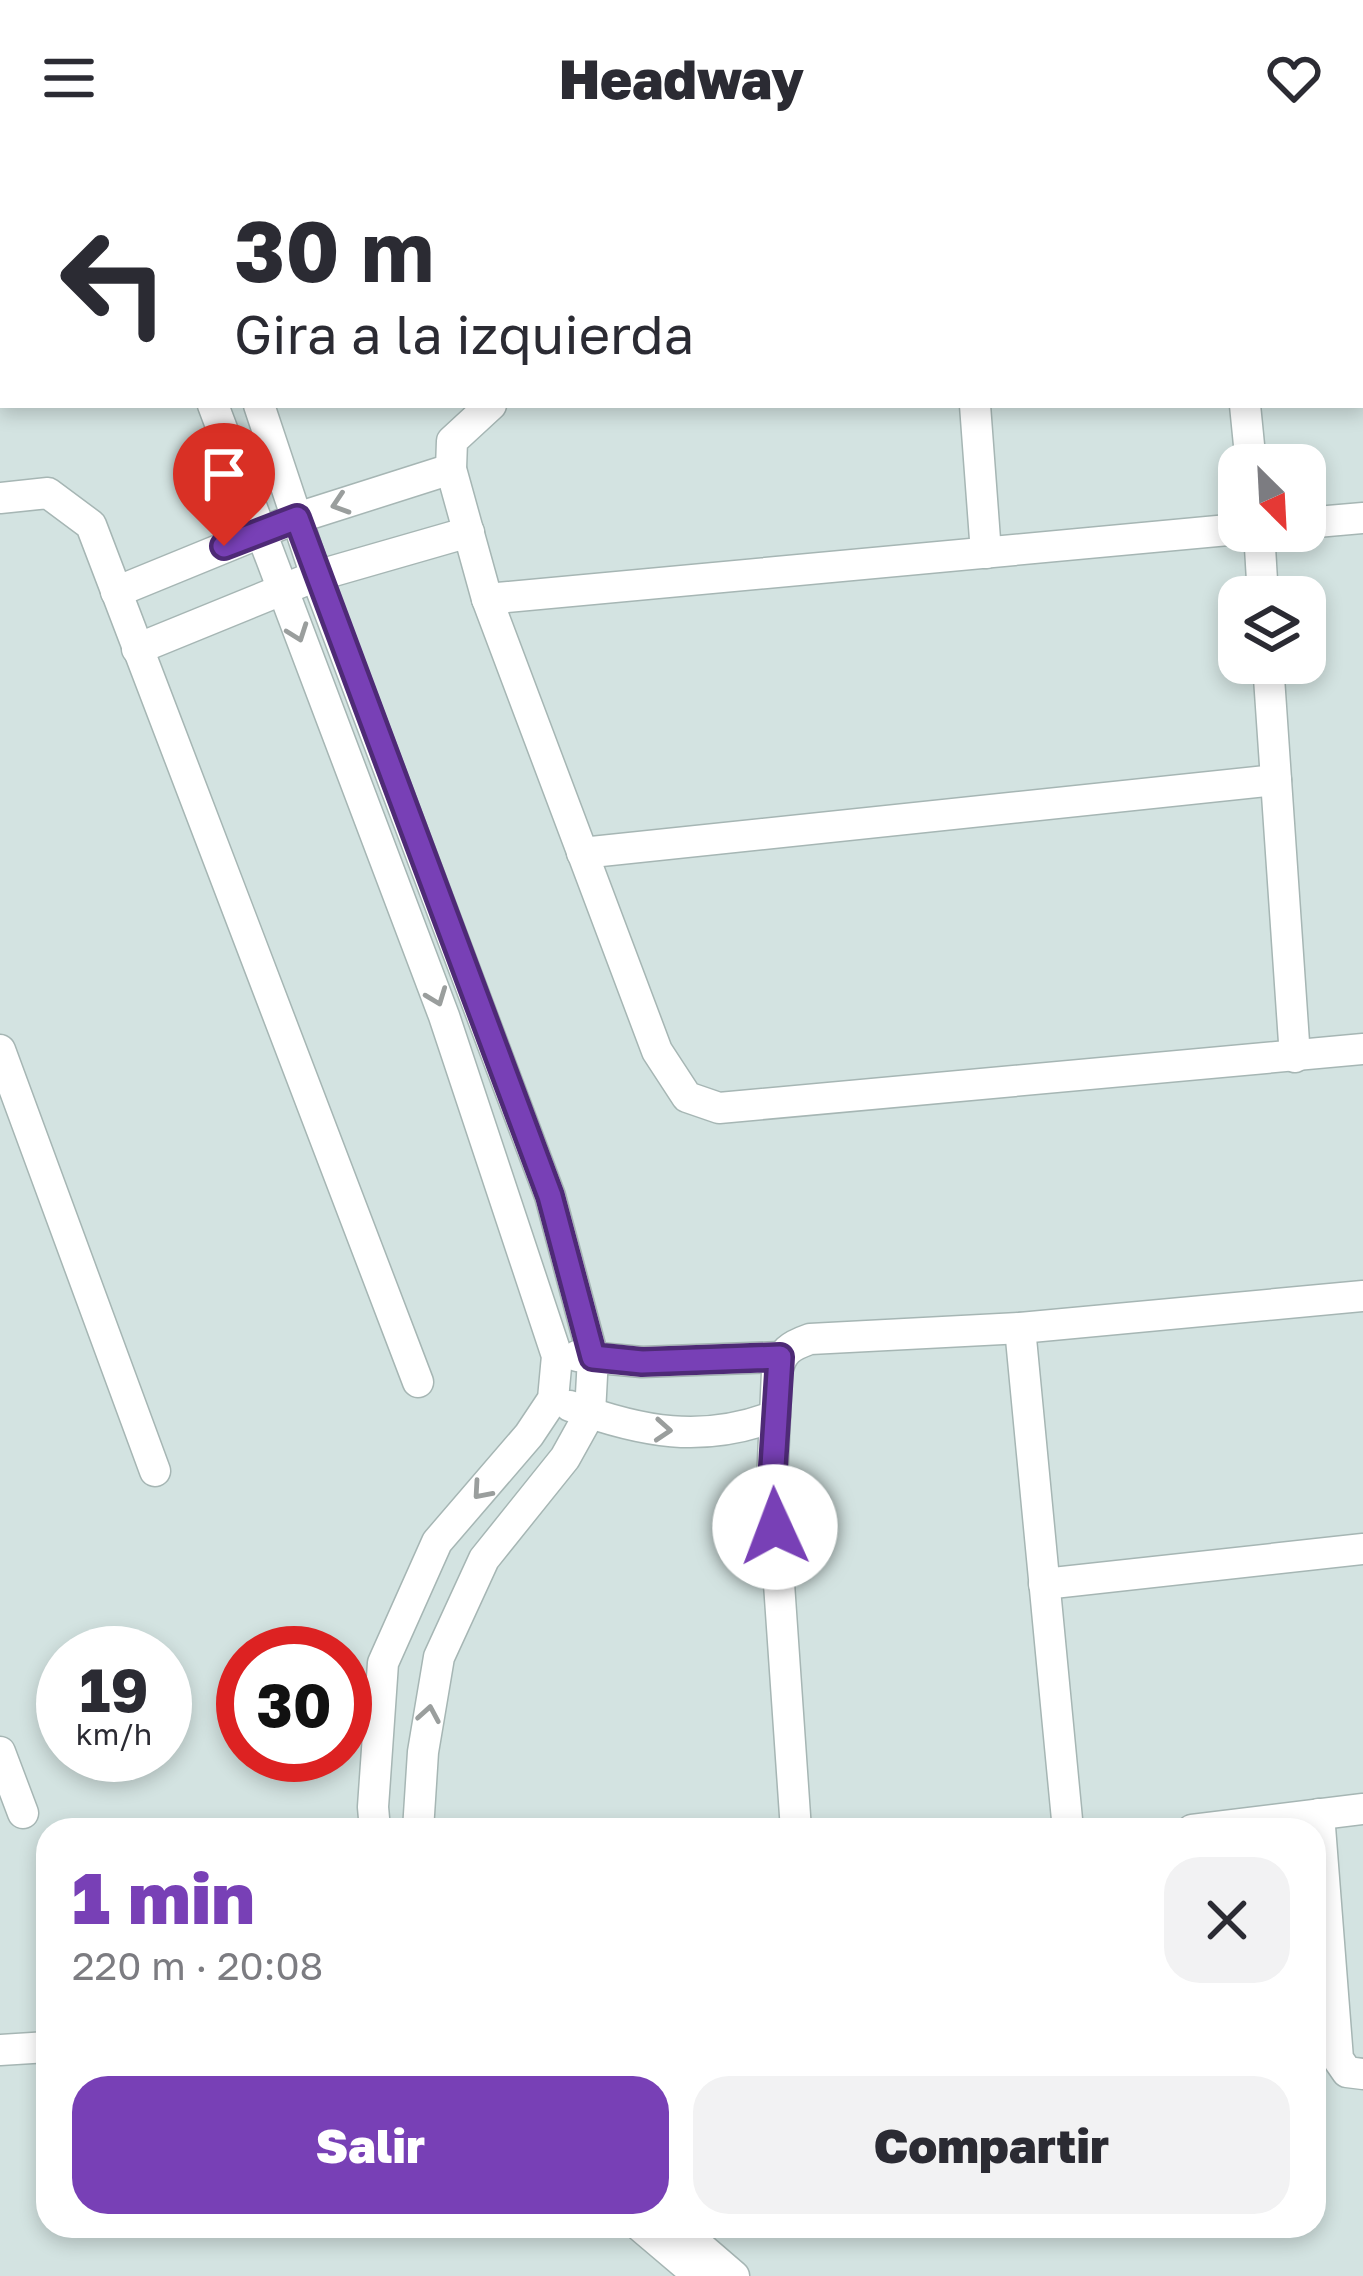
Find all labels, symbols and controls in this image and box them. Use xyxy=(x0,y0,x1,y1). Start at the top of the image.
icon: menu xyxy=(36,45,102,111)
icon: heart xyxy=(1261,45,1327,111)
text: Headway xyxy=(559,46,804,111)
text: 30 m xyxy=(234,200,434,300)
icon: left xyxy=(36,204,192,360)
text: Gira a la izquierda xyxy=(234,301,694,366)
pin xyxy=(173,423,275,546)
icon: arrive xyxy=(191,441,257,507)
north arrow xyxy=(1218,444,1326,552)
map controls xyxy=(1218,444,1326,684)
one-way arrow xyxy=(330,490,351,515)
button: layers xyxy=(1218,576,1326,684)
one-way arrow xyxy=(283,621,308,642)
one-way arrow xyxy=(422,986,447,1007)
one-way arrow xyxy=(654,1417,673,1443)
position arrow xyxy=(712,1464,838,1590)
one-way arrow xyxy=(474,1477,495,1499)
speed limit sign: 30 xyxy=(216,1626,372,1782)
text: 19 xyxy=(79,1653,148,1725)
one-way arrow xyxy=(416,1704,441,1724)
text: km/h xyxy=(76,1716,152,1752)
text: 1 min xyxy=(72,1853,255,1940)
button: close xyxy=(1164,1857,1290,1983)
text: 220 m · 20:08 xyxy=(72,1942,323,1989)
button: Salir xyxy=(72,2076,669,2214)
button: Compartir xyxy=(693,2076,1290,2214)

